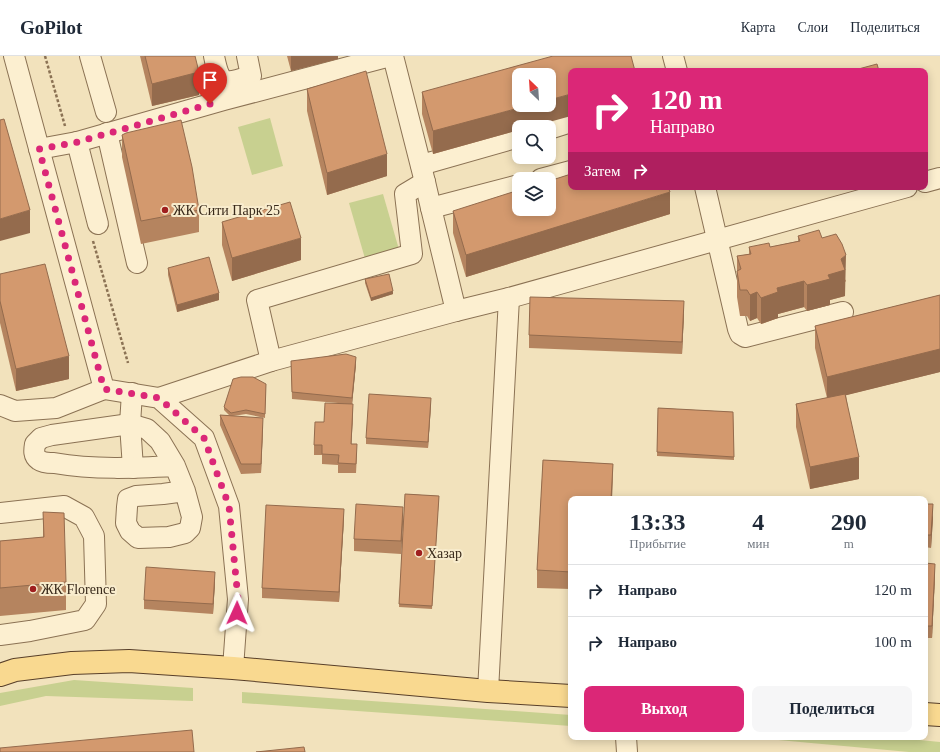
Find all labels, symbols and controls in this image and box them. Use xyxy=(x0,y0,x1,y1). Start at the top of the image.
text: GoPilot xyxy=(20,17,82,38)
text: Карта xyxy=(741,20,775,35)
text: Слои xyxy=(797,20,828,35)
text: Поделиться xyxy=(850,20,920,35)
pin xyxy=(193,63,227,104)
north arrow xyxy=(512,68,556,112)
map controls xyxy=(512,68,556,216)
icon: arrive xyxy=(199,69,221,91)
icon: right xyxy=(584,84,636,136)
text: 120 m xyxy=(650,84,722,115)
text: Направо xyxy=(650,117,715,137)
button: search xyxy=(512,120,556,164)
icon: right xyxy=(629,160,651,182)
text: Затем xyxy=(584,163,621,179)
button: layers xyxy=(512,172,556,216)
place label: ЖК Сити Парк 25 xyxy=(173,203,280,218)
marker: ЖК Сити Парк 25 xyxy=(160,205,170,215)
text: 13:33 xyxy=(630,509,686,535)
text: 4 xyxy=(752,509,764,535)
text: 290 xyxy=(831,509,867,535)
text: Прибытие xyxy=(629,536,686,551)
text: мин xyxy=(747,536,769,551)
text: m xyxy=(844,536,854,551)
place label: Хазар xyxy=(427,546,462,561)
marker: Хазар xyxy=(414,548,424,558)
icon: right xyxy=(584,580,606,602)
place label: ЖК Florence xyxy=(41,582,115,597)
text: Направо xyxy=(618,582,677,598)
text: 120 m xyxy=(874,582,912,598)
marker: ЖК Florence xyxy=(28,584,38,594)
position arrow xyxy=(216,592,258,634)
icon: right xyxy=(584,632,606,654)
text: Направо xyxy=(618,634,677,650)
text: 100 m xyxy=(874,634,912,650)
button: Выход xyxy=(584,686,744,732)
button: Поделиться xyxy=(752,686,912,732)

